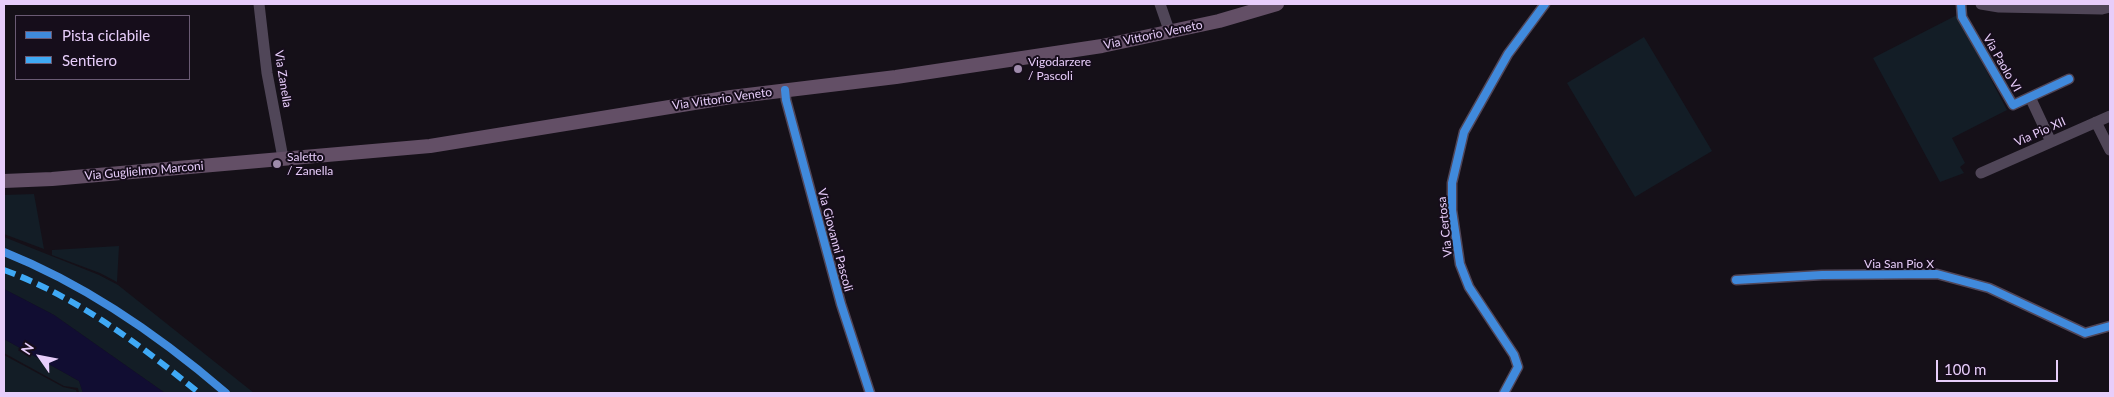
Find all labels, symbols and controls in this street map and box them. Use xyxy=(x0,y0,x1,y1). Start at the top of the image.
legend xyxy=(15,15,190,80)
street label: Via Vittorio Veneto xyxy=(1102,17,1204,53)
text: Pista ciclabile xyxy=(62,26,150,44)
street label: Via Paolo VI xyxy=(1980,32,2024,94)
street label: Via Zanella xyxy=(271,49,295,109)
text: Sentiero xyxy=(62,51,117,69)
place label: Vigodarzere / Pascoli xyxy=(1028,55,1091,83)
marker: Vigodarzere / Pascoli xyxy=(1012,63,1024,75)
street label: Via Vittorio Veneto xyxy=(671,85,773,113)
street label: Via Pio XII xyxy=(2012,114,2068,150)
place label: Saletto / Zanella xyxy=(287,150,333,178)
marker: Saletto / Zanella xyxy=(271,158,283,170)
street label: Via Guglielmo Marconi xyxy=(84,159,204,183)
street label: Via Giovanni Pascoli xyxy=(814,187,856,293)
street label: Via Certosa xyxy=(1435,196,1455,258)
street label: Via San Pio X xyxy=(1864,257,1934,271)
north arrow xyxy=(15,332,65,382)
text: N xyxy=(17,339,37,358)
scale bar xyxy=(1939,350,2062,382)
text: 100 m xyxy=(1944,360,1986,378)

